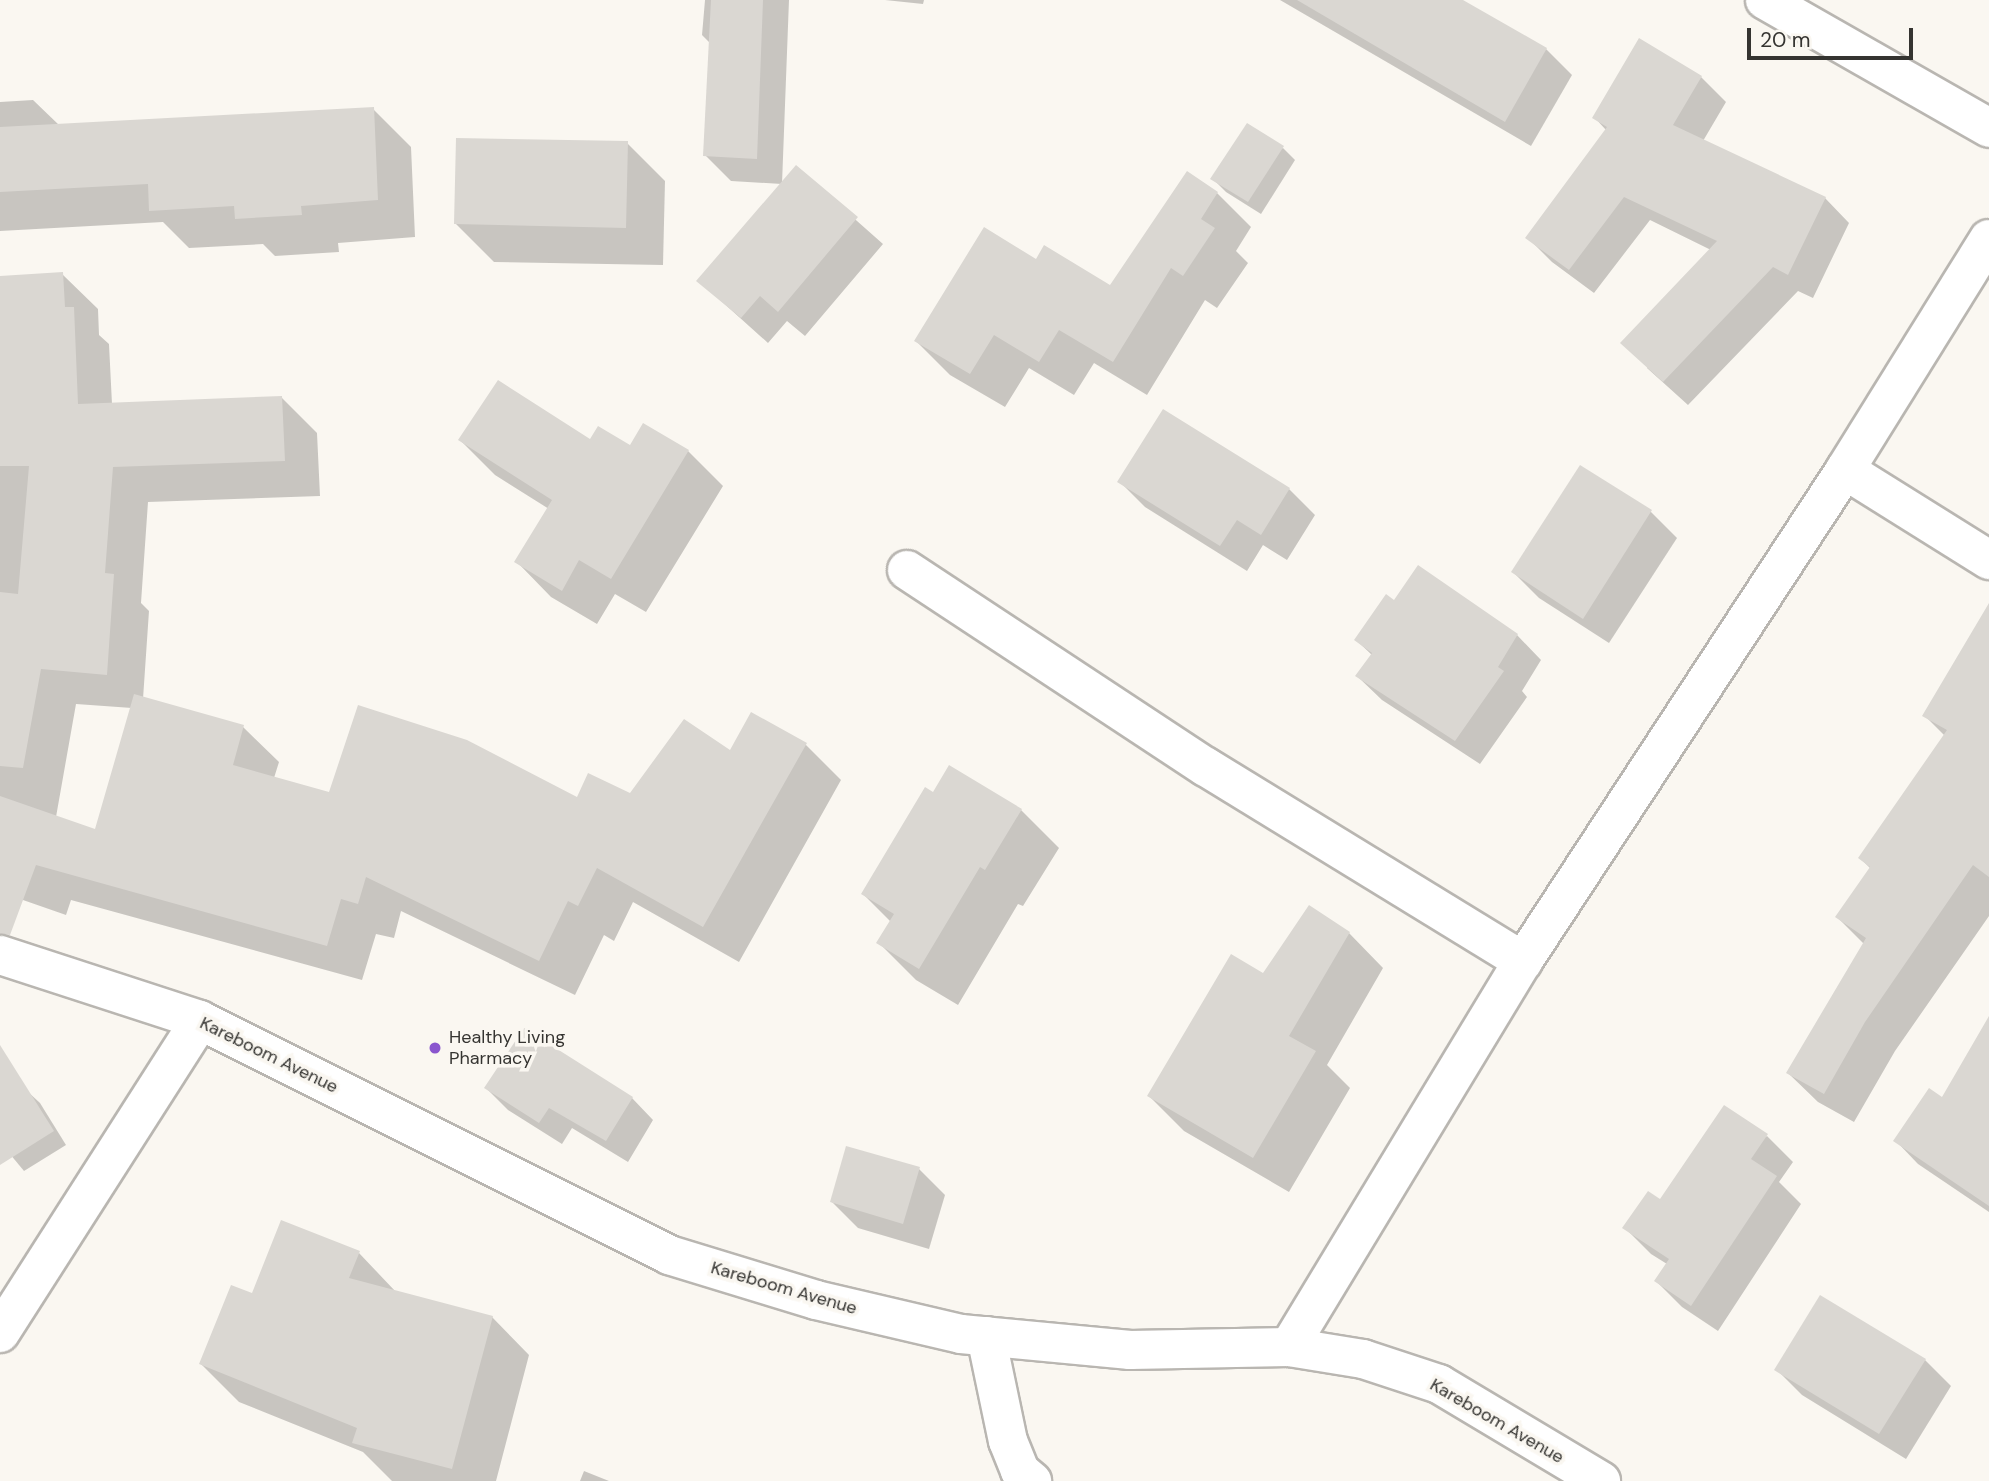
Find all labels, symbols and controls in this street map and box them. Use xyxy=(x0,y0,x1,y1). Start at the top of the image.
scale bar xyxy=(1751,14,1917,58)
text: 20 m xyxy=(1760,26,1811,54)
street label: Kareboom Avenue xyxy=(196,1012,342,1098)
place label: Healthy Living Pharmacy xyxy=(449,1027,565,1070)
marker: Healthy Living Pharmacy xyxy=(427,1040,443,1056)
street label: Kareboom Avenue xyxy=(708,1257,860,1319)
street label: Kareboom Avenue xyxy=(1426,1374,1568,1468)

